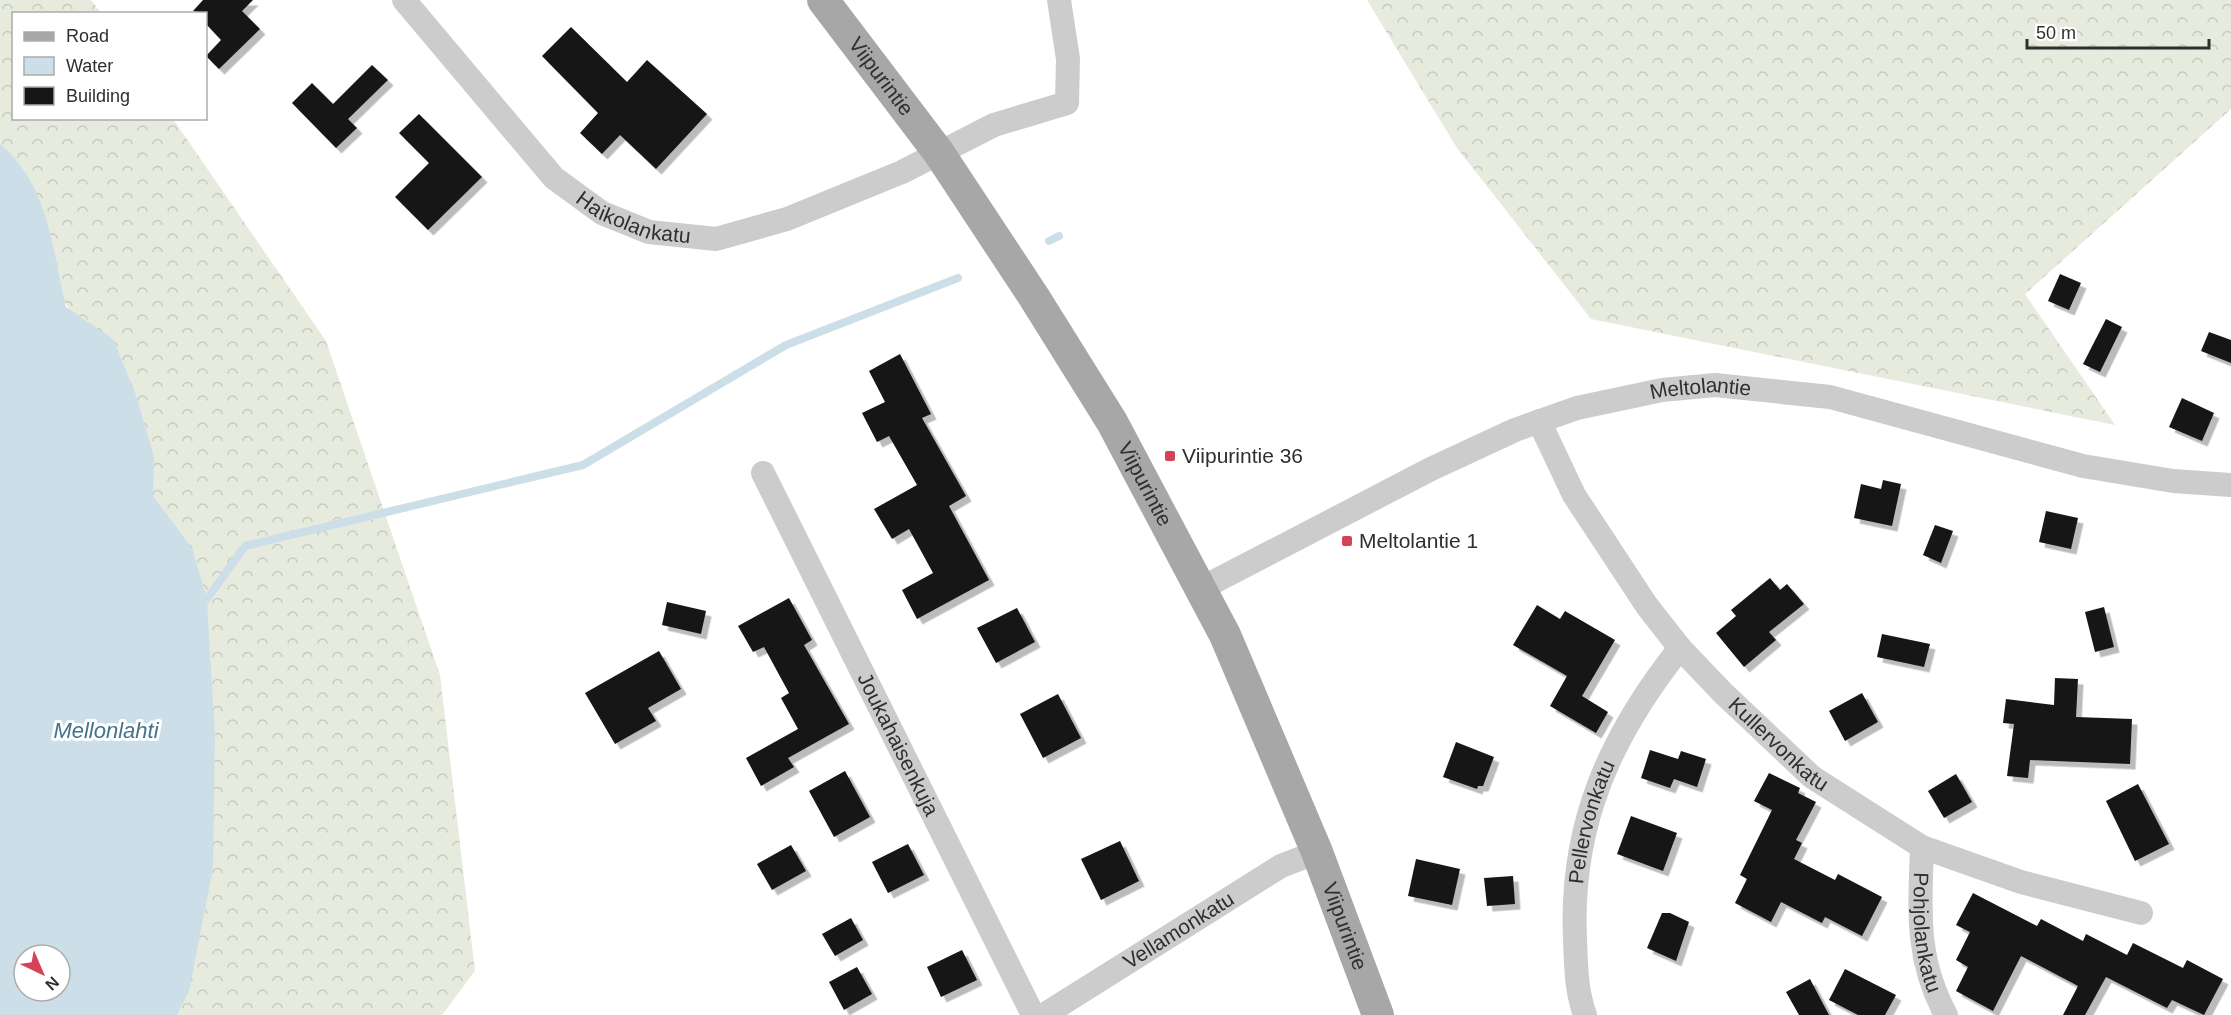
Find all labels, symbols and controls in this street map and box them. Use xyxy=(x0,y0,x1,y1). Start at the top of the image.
legend xyxy=(12,12,207,120)
scale bar xyxy=(2027,12,2208,50)
text: 50 m xyxy=(2036,23,2076,43)
text: Road xyxy=(66,26,109,46)
street label: Viipurintie xyxy=(844,33,918,120)
text: Water xyxy=(66,56,113,76)
text: Building xyxy=(66,86,130,106)
street label: Haikolankatu xyxy=(572,186,692,247)
street label: Meltolantie xyxy=(1648,373,1752,403)
street label: Viipurintie xyxy=(1114,438,1177,530)
place label: Viipurintie 36 xyxy=(1182,444,1303,467)
marker: Viipurintie 36 xyxy=(1163,449,1177,463)
place label: Meltolantie 1 xyxy=(1359,529,1478,552)
marker: Meltolantie 1 xyxy=(1340,534,1354,548)
street label: Joukahaisenkuja xyxy=(853,669,944,819)
street label: Kullervonkatu xyxy=(1724,692,1833,795)
water label: Mellonlahti xyxy=(53,718,160,743)
street label: Pellervonkatu xyxy=(1564,756,1619,885)
street label: Pohjolankatu xyxy=(1909,872,1946,996)
street label: Viipurintie xyxy=(1318,879,1372,973)
street label: Vellamonkatu xyxy=(1119,887,1238,973)
north arrow xyxy=(12,943,72,1003)
text: N xyxy=(42,973,62,994)

